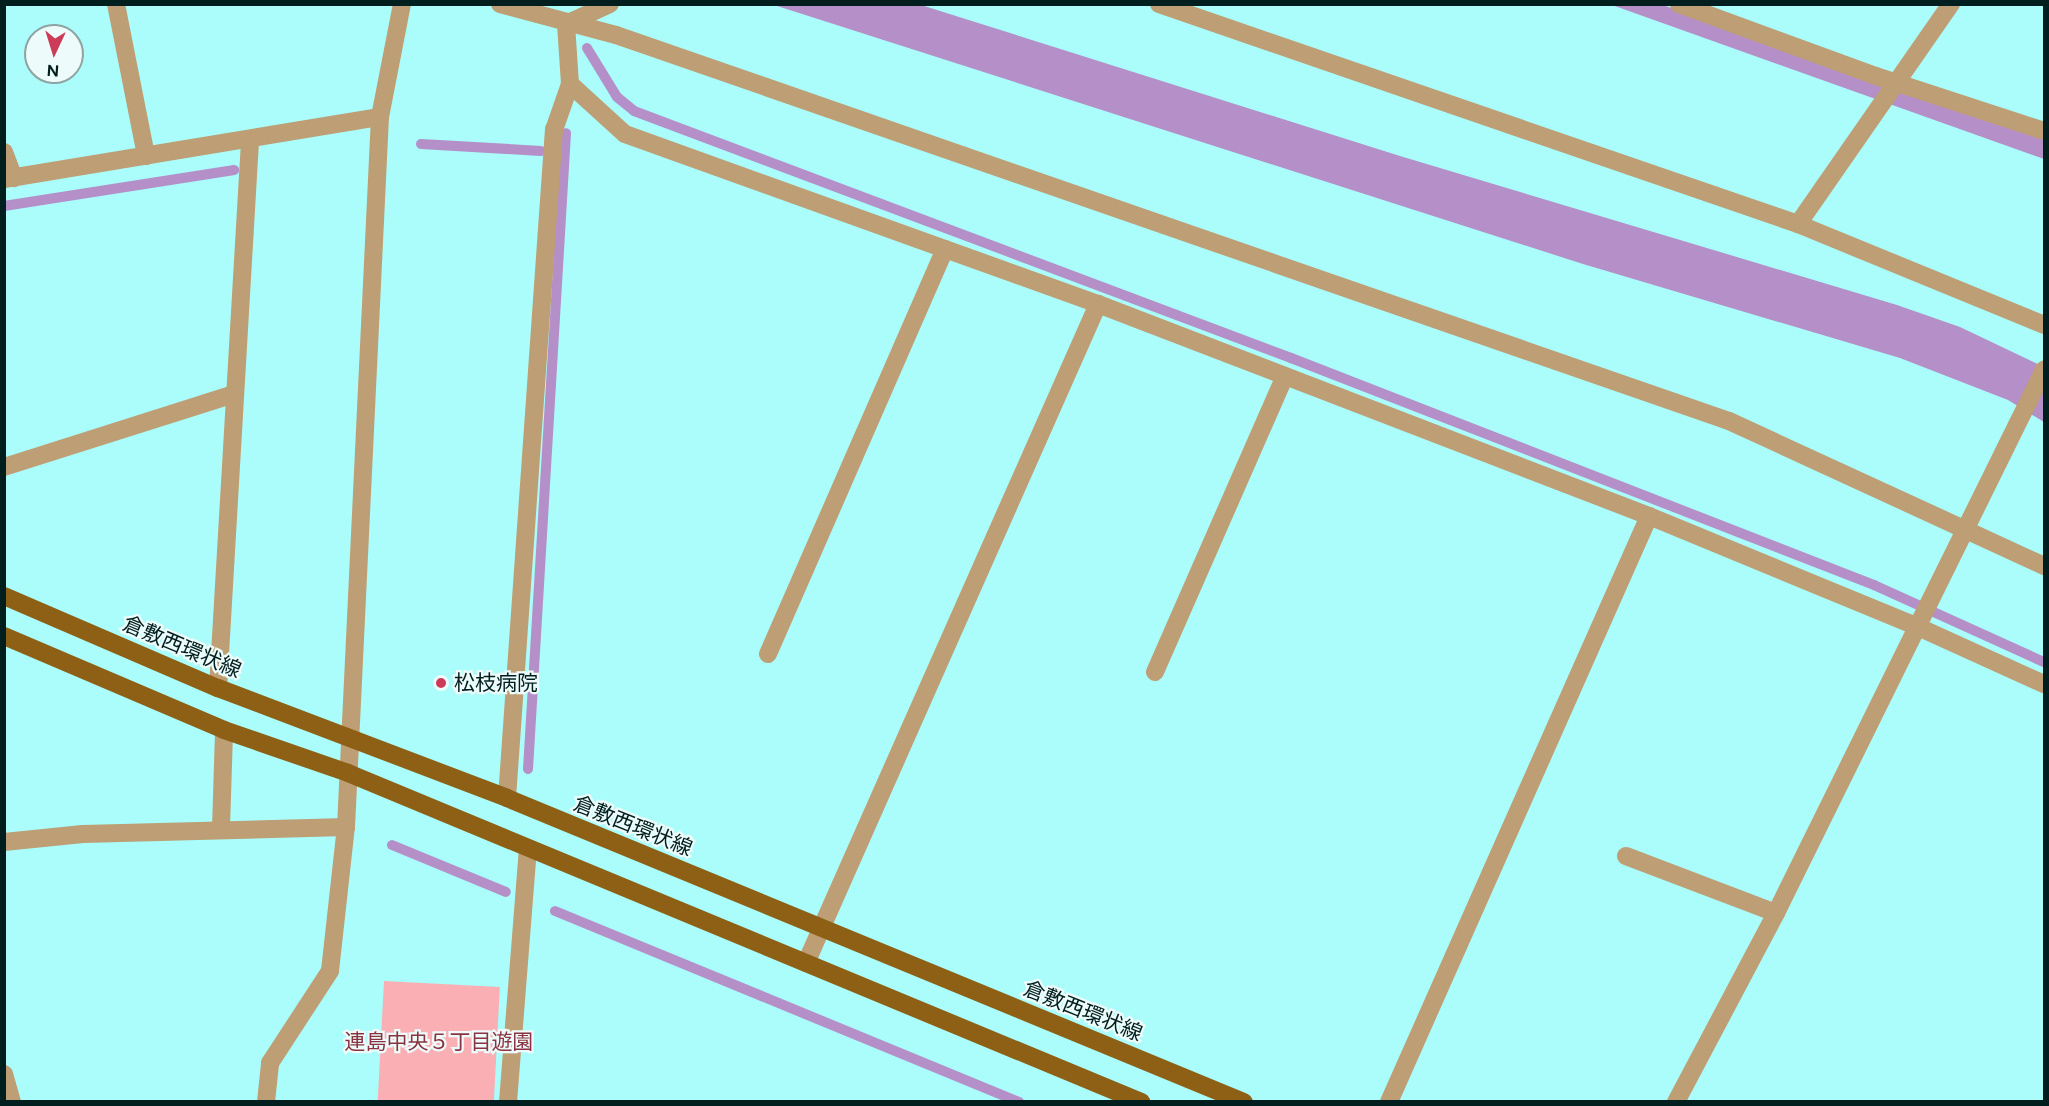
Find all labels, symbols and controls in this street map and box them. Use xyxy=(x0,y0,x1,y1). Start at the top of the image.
north arrow xyxy=(24,24,84,84)
text: N xyxy=(46,61,60,80)
street label: 倉敷西環状線 xyxy=(119,611,245,683)
place label: 松枝病院 xyxy=(454,670,538,696)
marker: 松枝病院 xyxy=(432,674,450,692)
street label: 倉敷西環状線 xyxy=(570,791,696,861)
street label: 倉敷西環状線 xyxy=(1020,976,1146,1046)
park label: 連島中央５丁目遊園 xyxy=(345,1029,533,1055)

